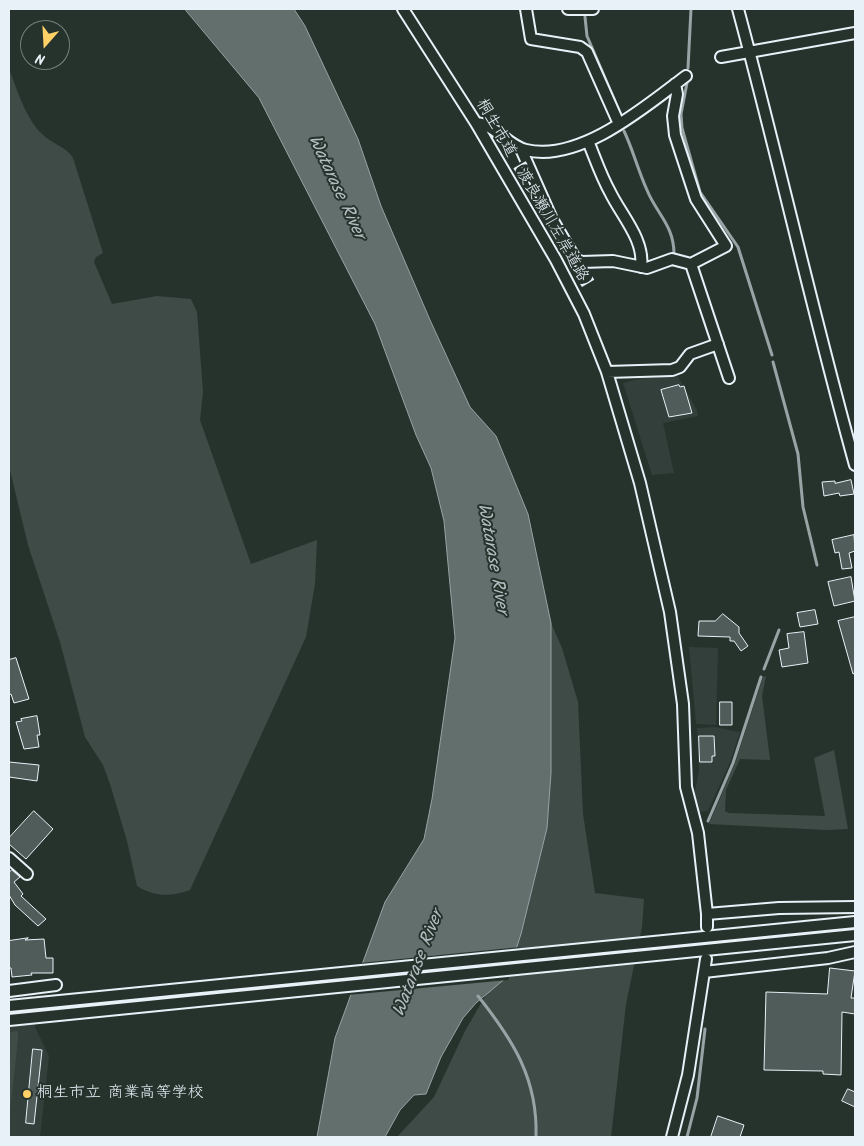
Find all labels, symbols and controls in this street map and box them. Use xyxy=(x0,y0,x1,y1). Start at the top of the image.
north arrow xyxy=(20,20,70,70)
text: N xyxy=(33,46,48,70)
street label: 桐生市道【渡良瀬川左岸道路】 xyxy=(471,96,599,300)
water label: Watarase River xyxy=(302,133,368,243)
water label: Watarase River xyxy=(471,502,511,616)
water label: Watarase River xyxy=(390,908,450,1020)
place label: 桐生市立 商業高等学校 xyxy=(37,1084,203,1104)
marker: 桐生市立 商業高等学校 xyxy=(21,1088,33,1100)

